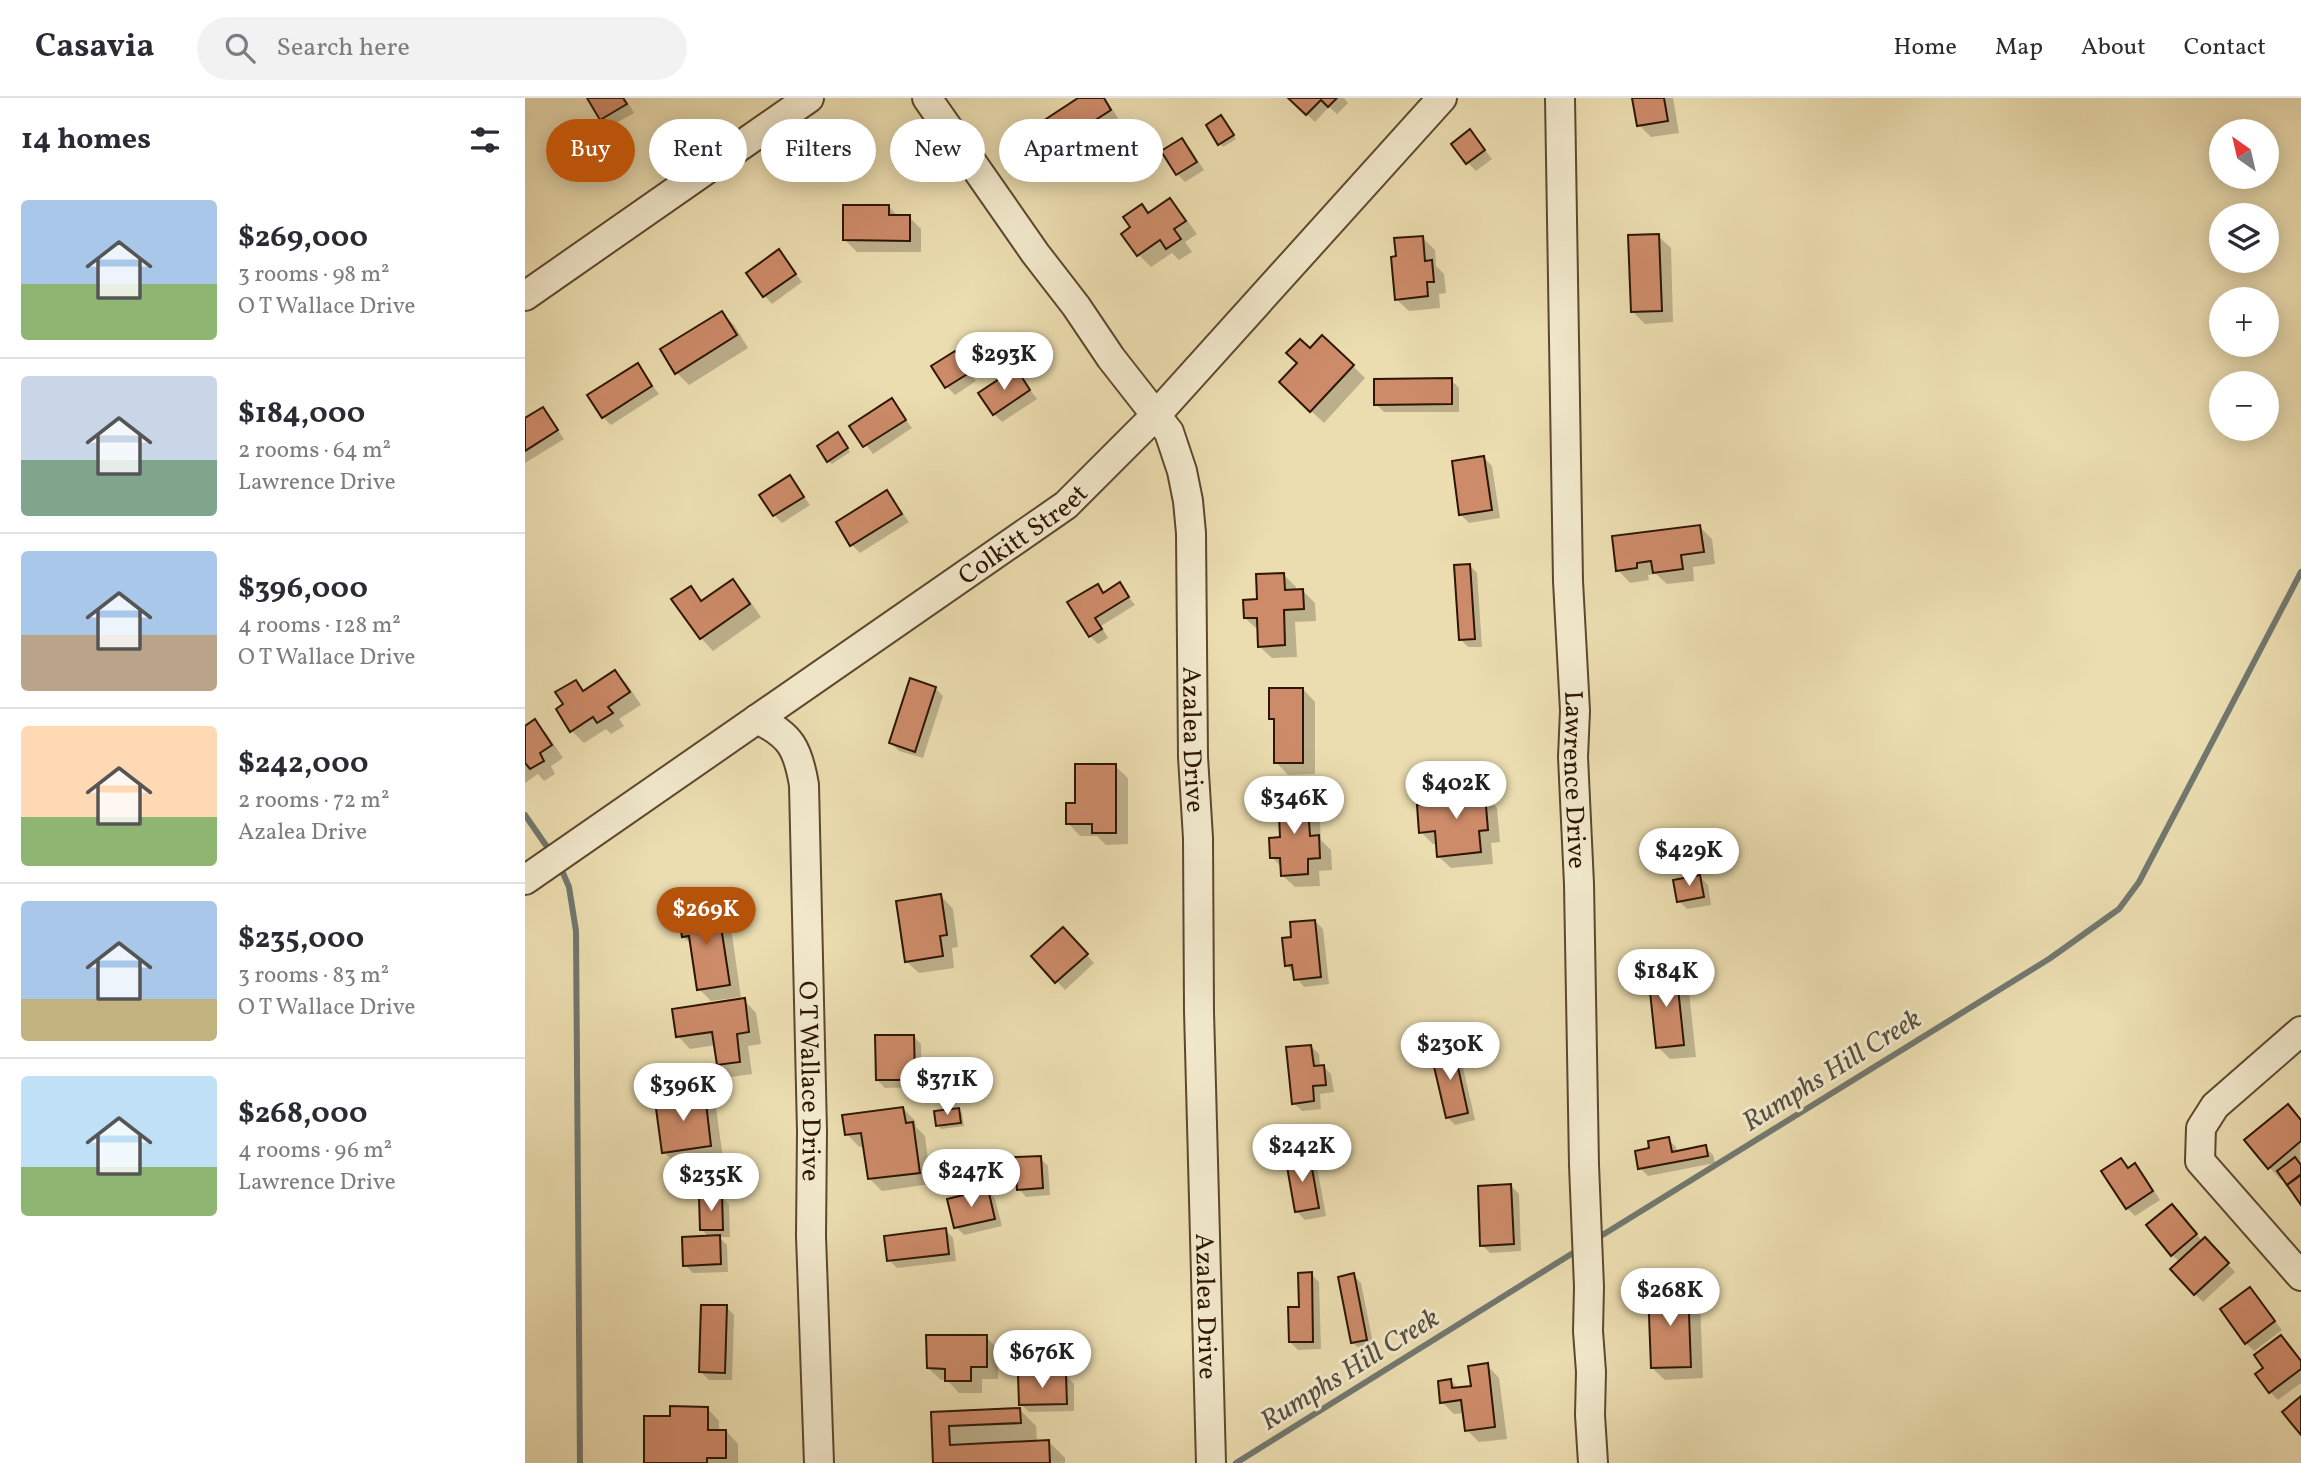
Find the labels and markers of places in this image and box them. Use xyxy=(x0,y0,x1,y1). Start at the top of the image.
pin: $293K xyxy=(955,332,1053,392)
pin: $402K xyxy=(1407,762,1505,821)
pin: $346K xyxy=(1245,776,1343,836)
pin: $429K xyxy=(1640,828,1738,888)
pin: $269K xyxy=(657,888,755,947)
pin: $184K xyxy=(1617,950,1715,1009)
pin: $230K xyxy=(1401,1023,1499,1082)
pin: $371K xyxy=(898,1058,996,1117)
pin: $396K xyxy=(634,1063,732,1123)
pin: $242K xyxy=(1253,1124,1351,1184)
pin: $247K xyxy=(922,1150,1020,1209)
pin: $235K xyxy=(662,1154,760,1213)
pin: $268K xyxy=(1621,1268,1719,1328)
pin: $676K xyxy=(993,1330,1091,1390)

